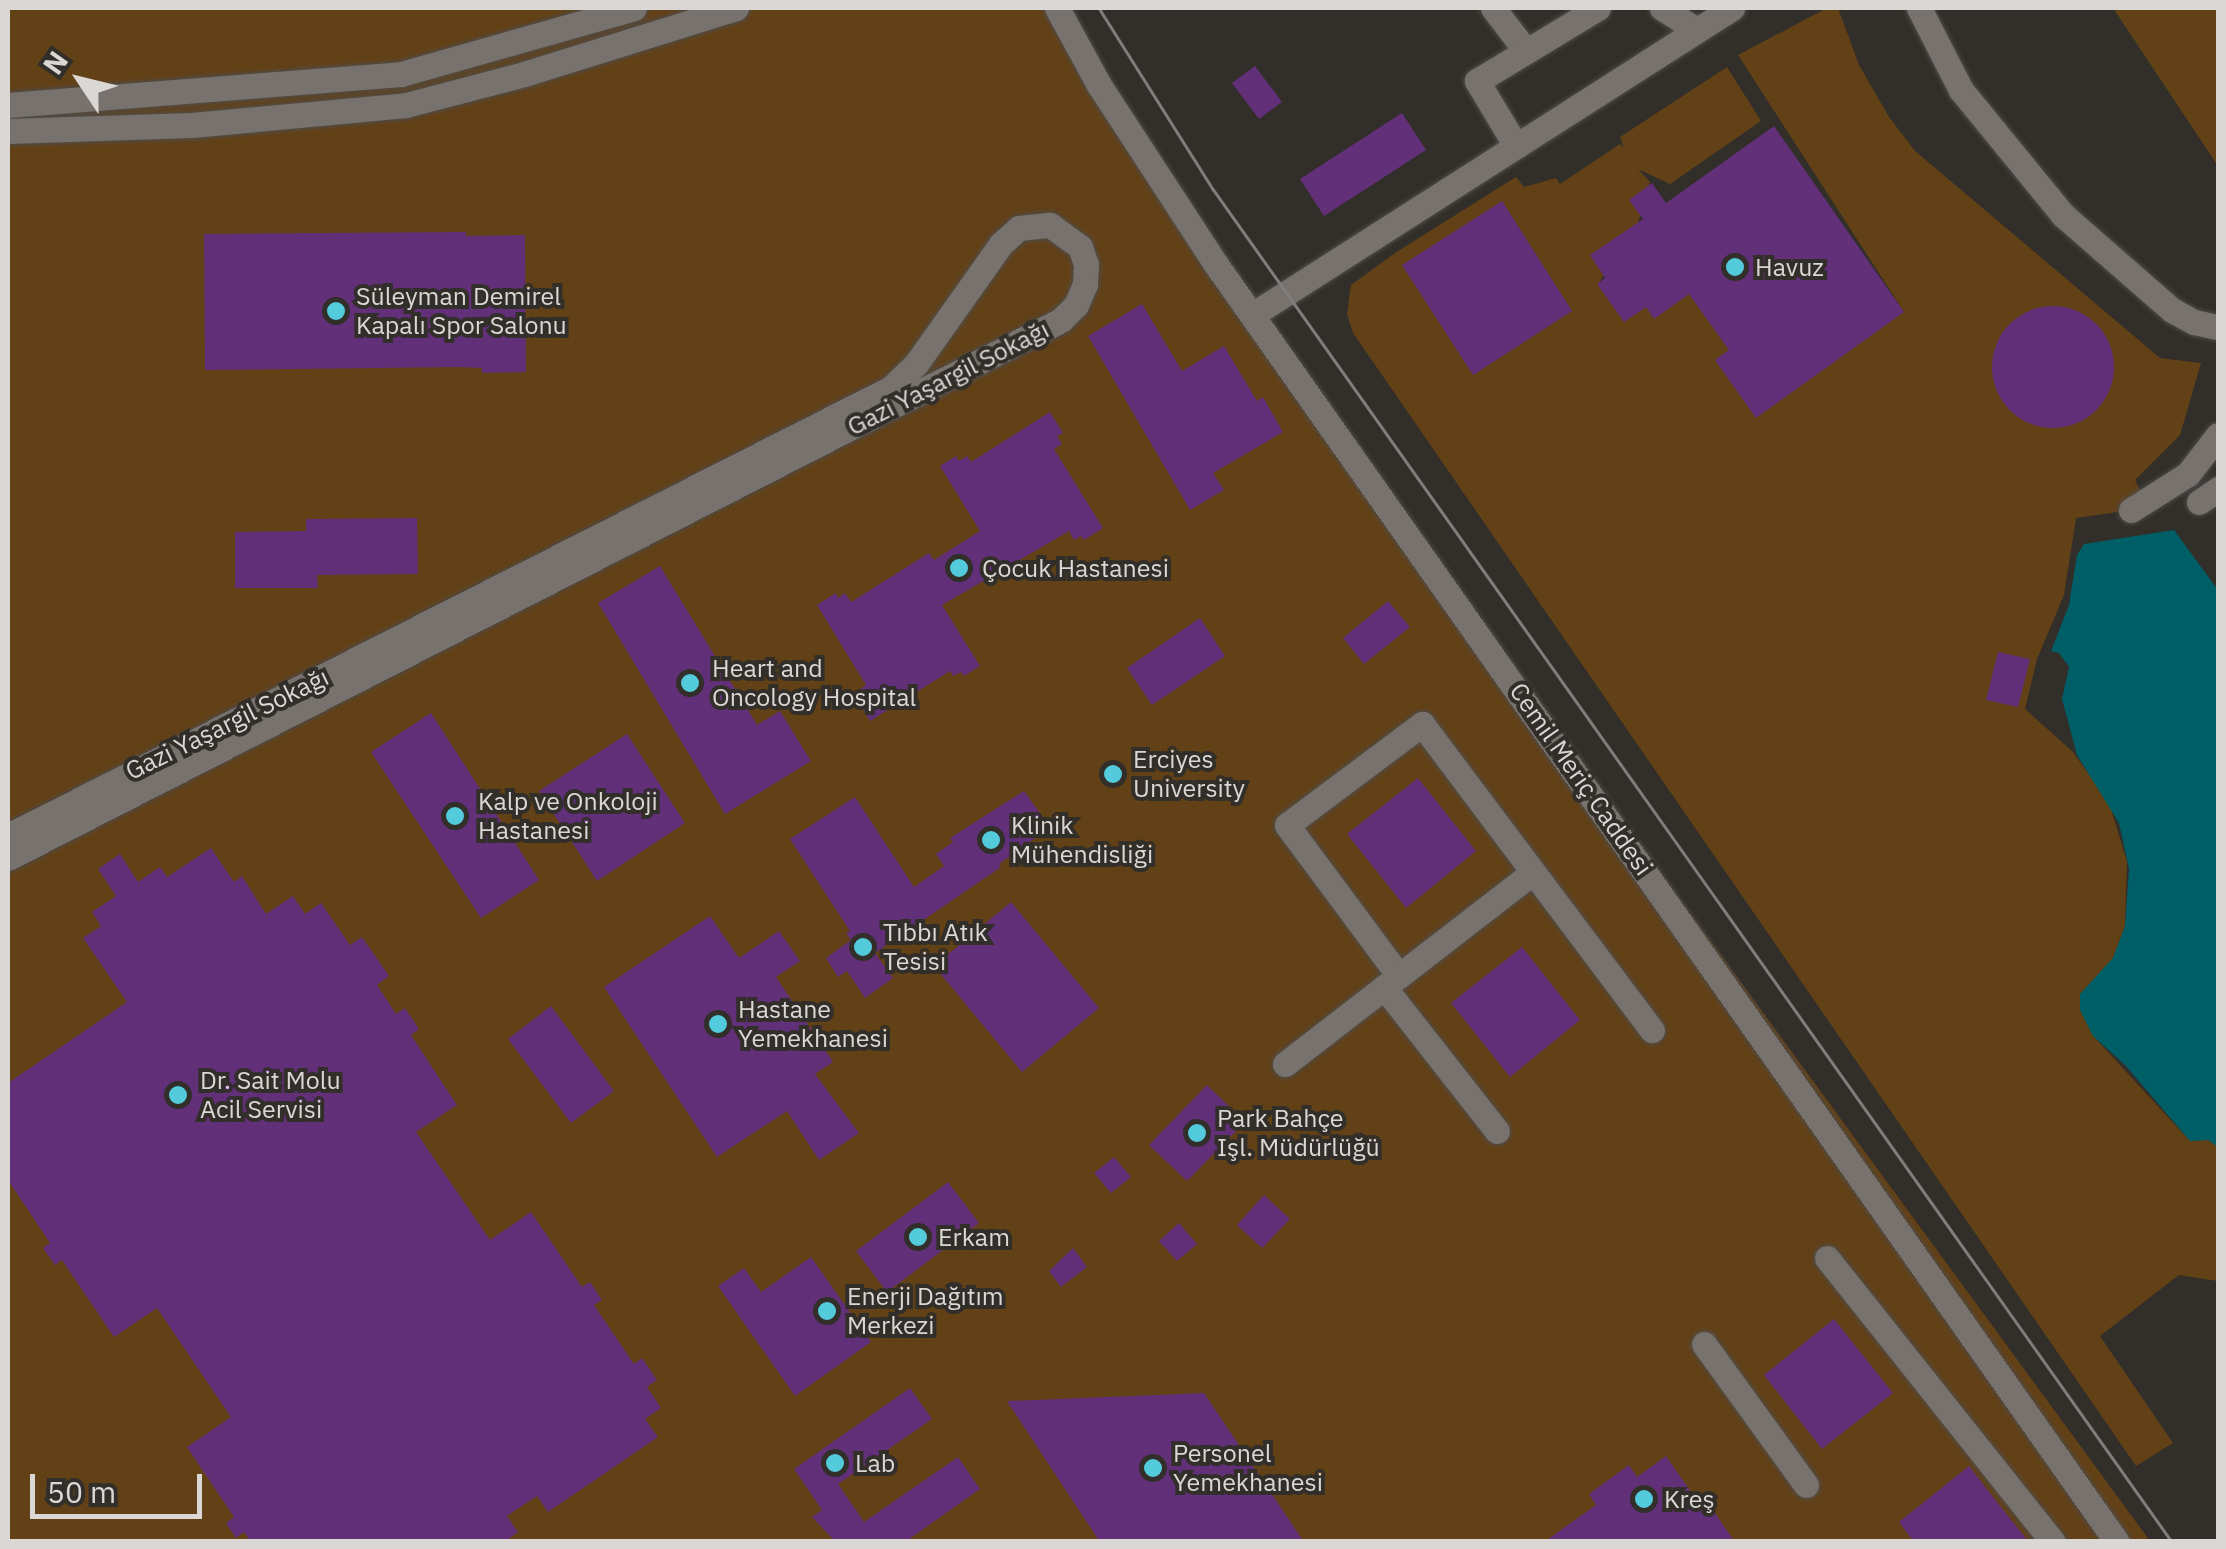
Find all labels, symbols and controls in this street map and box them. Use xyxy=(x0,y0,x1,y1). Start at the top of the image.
north arrow xyxy=(30,30,130,130)
text: N xyxy=(34,44,76,81)
place label: Havuz xyxy=(1755,252,1824,282)
marker: Havuz xyxy=(1724,256,1746,278)
place label: Süleyman Demirel Kapalı Spor Salonu xyxy=(356,282,567,341)
marker: Süleyman Demirel Kapalı Spor Salonu xyxy=(325,300,347,322)
street label: Gazi Yaşargil Sokağı xyxy=(842,314,1054,442)
place label: Çocuk Hastanesi xyxy=(982,553,1169,583)
marker: Çocuk Hastanesi xyxy=(946,555,972,581)
place label: Heart and Oncology Hospital xyxy=(712,654,916,713)
street label: Gazi Yaşargil Sokağı xyxy=(121,662,333,786)
marker: Heart and Oncology Hospital xyxy=(677,670,703,696)
street label: Cemil Meriç Caddesi xyxy=(1503,677,1659,881)
place label: Erciyes University xyxy=(1133,745,1245,804)
marker: Erciyes University xyxy=(1102,763,1124,785)
place label: Kalp ve Onkoloji Hastanesi xyxy=(478,787,658,846)
marker: Kalp ve Onkoloji Hastanesi xyxy=(442,803,468,829)
place label: Klinik Mühendisliği xyxy=(1011,811,1153,870)
marker: Klinik Mühendisliği xyxy=(980,829,1002,851)
place label: Tıbbı Atık Tesisi xyxy=(883,918,988,977)
marker: Tıbbı Atık Tesisi xyxy=(852,936,874,958)
place label: Hastane Yemekhanesi xyxy=(738,995,888,1054)
marker: Hastane Yemekhanesi xyxy=(707,1013,729,1035)
place label: Dr. Sait Molu Acil Servisi xyxy=(200,1066,341,1125)
marker: Dr. Sait Molu Acil Servisi xyxy=(165,1082,191,1108)
place label: Park Bahçe Işl. Müdürlüğü xyxy=(1217,1104,1380,1163)
marker: Park Bahçe Işl. Müdürlüğü xyxy=(1186,1122,1208,1144)
place label: Erkam xyxy=(938,1222,1010,1252)
marker: Erkam xyxy=(907,1226,929,1248)
place label: Enerji Dağıtım Merkezi xyxy=(847,1282,1004,1341)
marker: Enerji Dağıtım Merkezi xyxy=(816,1300,838,1322)
place label: Personel Yemekhanesi xyxy=(1173,1439,1323,1498)
place label: Lab xyxy=(855,1448,895,1478)
marker: Lab xyxy=(824,1452,846,1474)
scale bar xyxy=(35,1454,208,1516)
marker: Personel Yemekhanesi xyxy=(1142,1457,1164,1479)
text: 50 m xyxy=(47,1472,116,1511)
place label: Kreş xyxy=(1664,1484,1715,1514)
marker: Kreş xyxy=(1633,1488,1655,1510)

